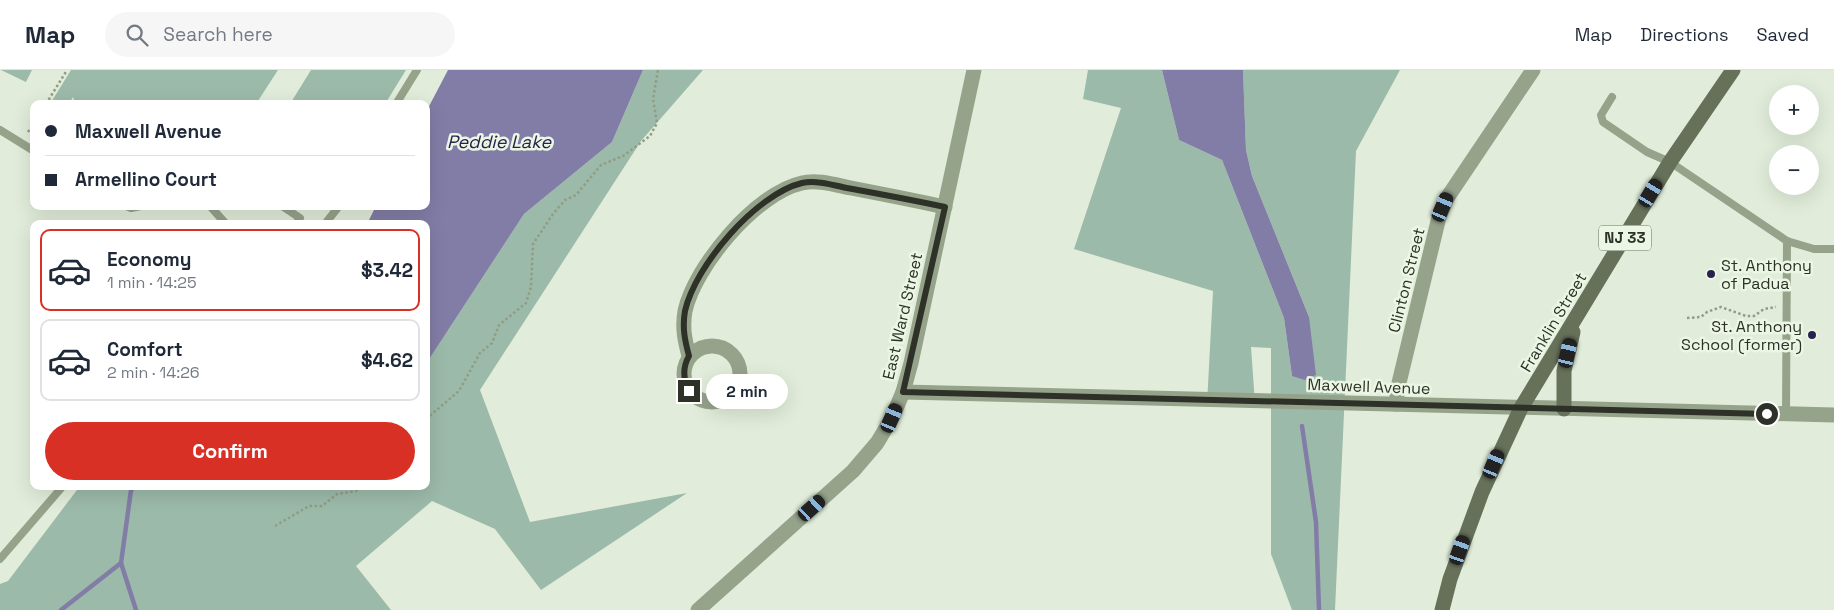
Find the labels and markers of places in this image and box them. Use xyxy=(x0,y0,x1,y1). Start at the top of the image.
place label: St. Anthony of Padua xyxy=(1721,255,1812,294)
marker: St. Anthony of Padua xyxy=(1705,268,1717,280)
place label: St. Anthony School (former) xyxy=(1681,316,1802,355)
marker: St. Anthony School (former) xyxy=(1806,329,1818,341)

